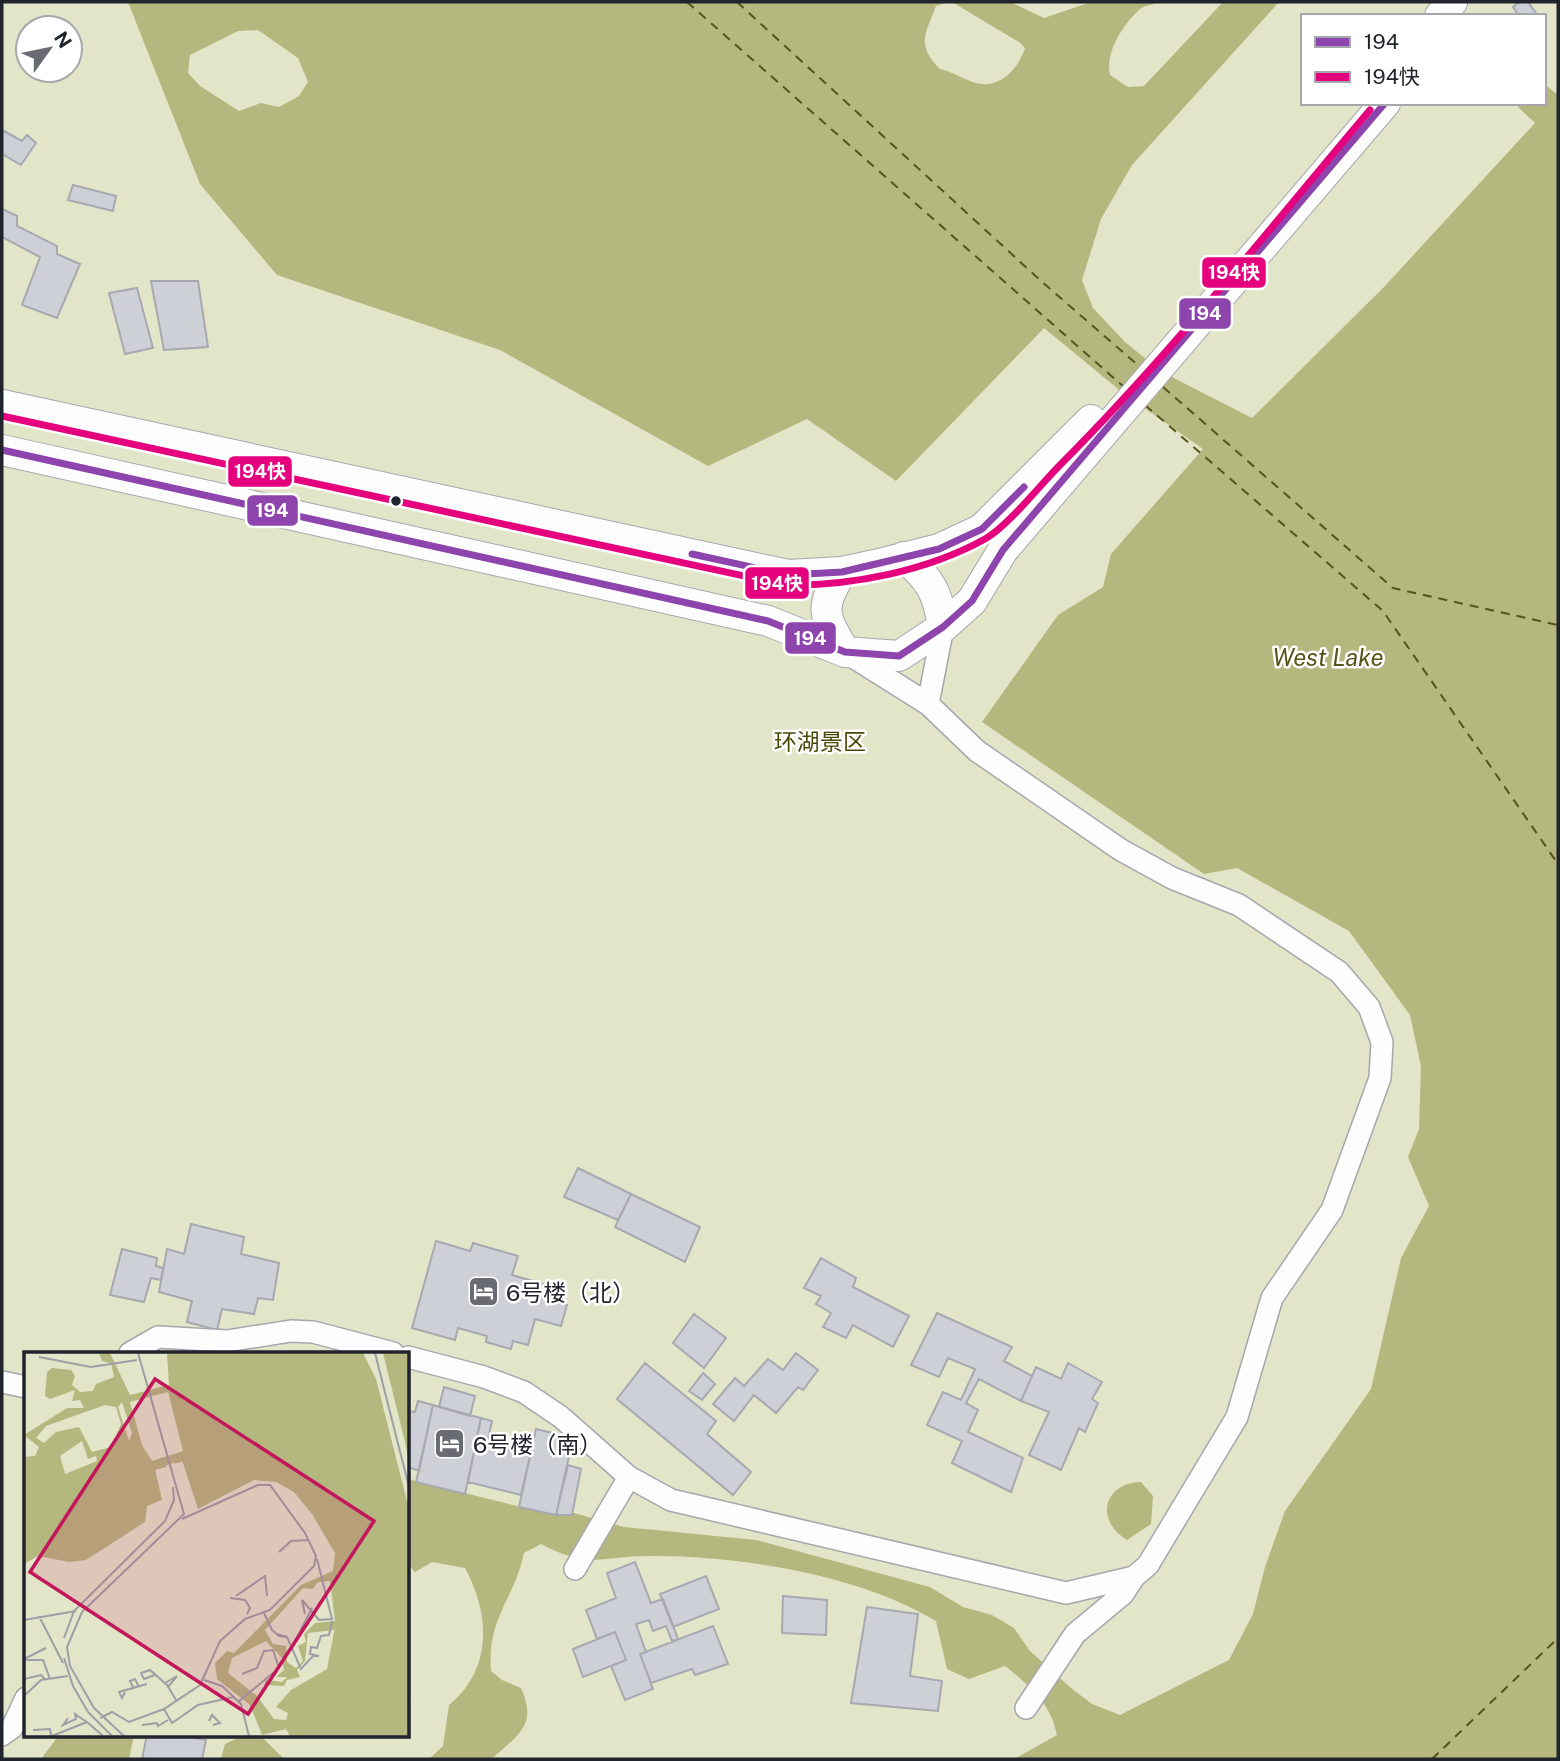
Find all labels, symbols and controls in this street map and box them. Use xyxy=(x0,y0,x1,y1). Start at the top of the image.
north arrow xyxy=(14,14,84,84)
legend xyxy=(1301,14,1546,105)
text: N xyxy=(50,28,77,52)
text: 194 xyxy=(1364,29,1399,54)
text: 194快 xyxy=(1364,64,1420,89)
line badge: 194快 xyxy=(1201,256,1267,289)
text: 194快 xyxy=(1208,261,1260,283)
line badge: 194 xyxy=(1178,297,1232,330)
text: 194 xyxy=(1188,302,1222,324)
line badge: 194快 xyxy=(227,455,293,488)
text: 194快 xyxy=(234,460,286,482)
line badge: 194 xyxy=(246,494,299,527)
unlabelled marker xyxy=(389,494,403,508)
text: 194 xyxy=(255,499,289,521)
line badge: 194快 xyxy=(744,566,810,600)
text: 194快 xyxy=(751,572,803,594)
line badge: 194 xyxy=(784,621,837,655)
text: 194 xyxy=(793,627,827,649)
water label: West Lake xyxy=(1272,643,1384,671)
park label: 环湖景区 xyxy=(774,728,866,755)
hotel icon: 6号楼（北） xyxy=(466,1275,500,1309)
place label: 6号楼（北） xyxy=(506,1279,635,1306)
inset map xyxy=(24,1352,410,1736)
hotel icon: 6号楼（南） xyxy=(433,1427,467,1461)
place label: 6号楼（南） xyxy=(473,1431,602,1458)

